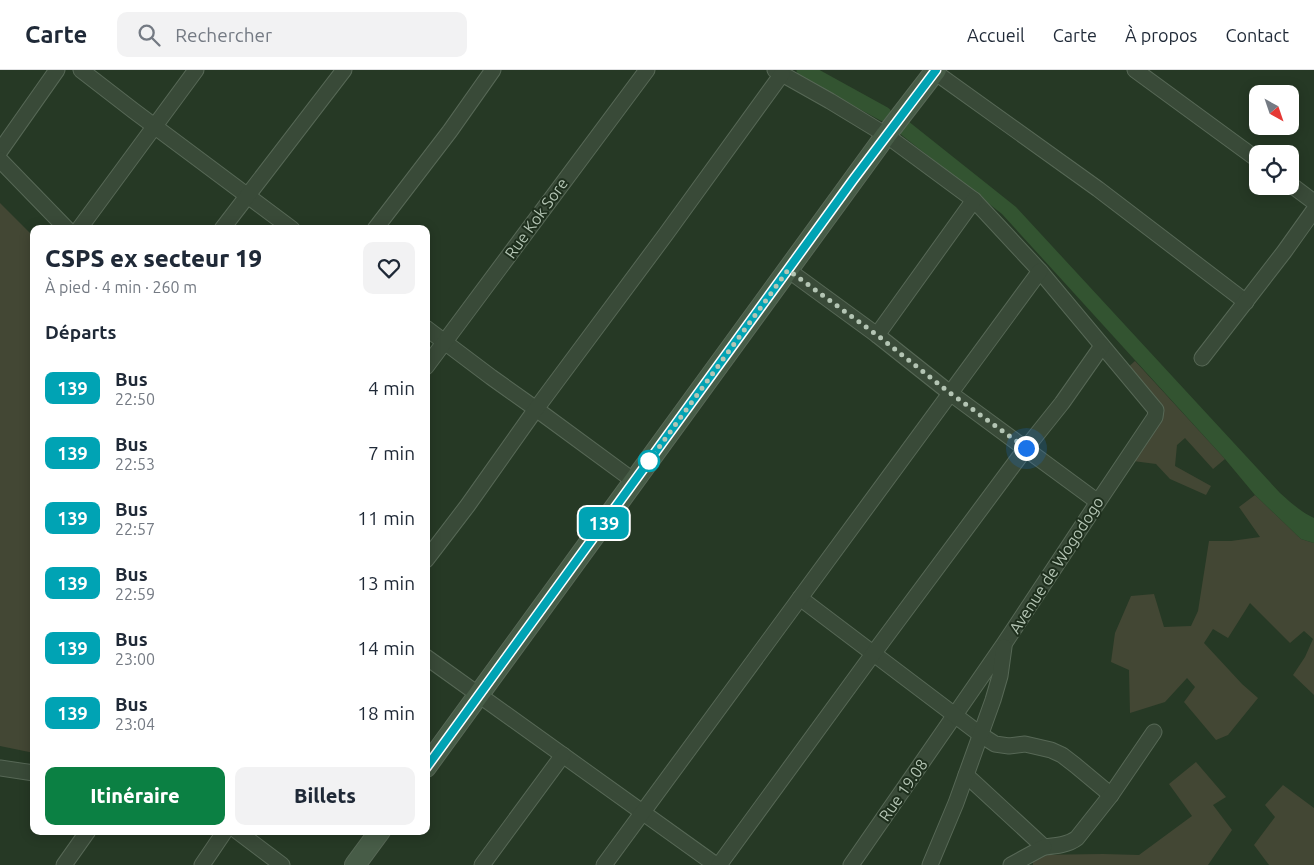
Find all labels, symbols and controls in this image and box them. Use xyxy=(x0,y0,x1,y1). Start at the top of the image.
search box xyxy=(117,12,467,57)
text: Carte xyxy=(25,21,87,48)
icon: search xyxy=(135,21,163,49)
text: Rechercher xyxy=(175,24,272,46)
text: Accueil xyxy=(967,25,1025,45)
text: Carte xyxy=(1053,25,1097,45)
text: À propos xyxy=(1125,25,1197,45)
text: Contact xyxy=(1225,25,1289,45)
north arrow xyxy=(1249,85,1299,135)
map controls xyxy=(1249,85,1299,195)
button: locate xyxy=(1249,145,1299,195)
street label: Rue Kok Sore xyxy=(501,174,571,262)
button: heart xyxy=(363,242,415,294)
text: CSPS ex secteur 19 xyxy=(45,245,262,272)
text: À pied · 4 min · 260 m xyxy=(45,278,197,296)
text: Départs xyxy=(45,321,116,343)
text: Bus xyxy=(115,368,148,390)
text: 4 min xyxy=(368,377,415,399)
text: 139 xyxy=(57,378,88,398)
text: 22:50 xyxy=(115,390,155,408)
text: Bus xyxy=(115,433,148,455)
your location xyxy=(1014,436,1039,461)
text: 7 min xyxy=(368,442,415,464)
text: 139 xyxy=(57,443,88,463)
unlabelled marker xyxy=(638,450,660,472)
text: 22:53 xyxy=(115,455,155,473)
street label: Avenue de Wogodogo xyxy=(1005,493,1107,637)
text: Bus xyxy=(115,498,148,520)
text: 11 min xyxy=(357,507,415,529)
line badge: 139 xyxy=(575,507,633,539)
text: 139 xyxy=(57,508,88,528)
text: 139 xyxy=(589,513,619,533)
text: 22:57 xyxy=(115,520,155,538)
text: Bus xyxy=(115,563,148,585)
text: 13 min xyxy=(357,572,415,594)
text: 139 xyxy=(57,573,88,593)
text: 22:59 xyxy=(115,585,155,603)
text: Bus xyxy=(115,628,148,650)
text: 14 min xyxy=(357,637,415,659)
text: 139 xyxy=(57,638,88,658)
text: 23:00 xyxy=(115,650,155,668)
text: Bus xyxy=(115,693,148,715)
text: 18 min xyxy=(357,702,415,724)
text: 139 xyxy=(57,703,88,723)
text: 23:04 xyxy=(115,715,155,733)
street label: Rue 19.08 xyxy=(875,755,931,825)
button: Itinéraire xyxy=(45,767,225,825)
button: Billets xyxy=(235,767,415,825)

